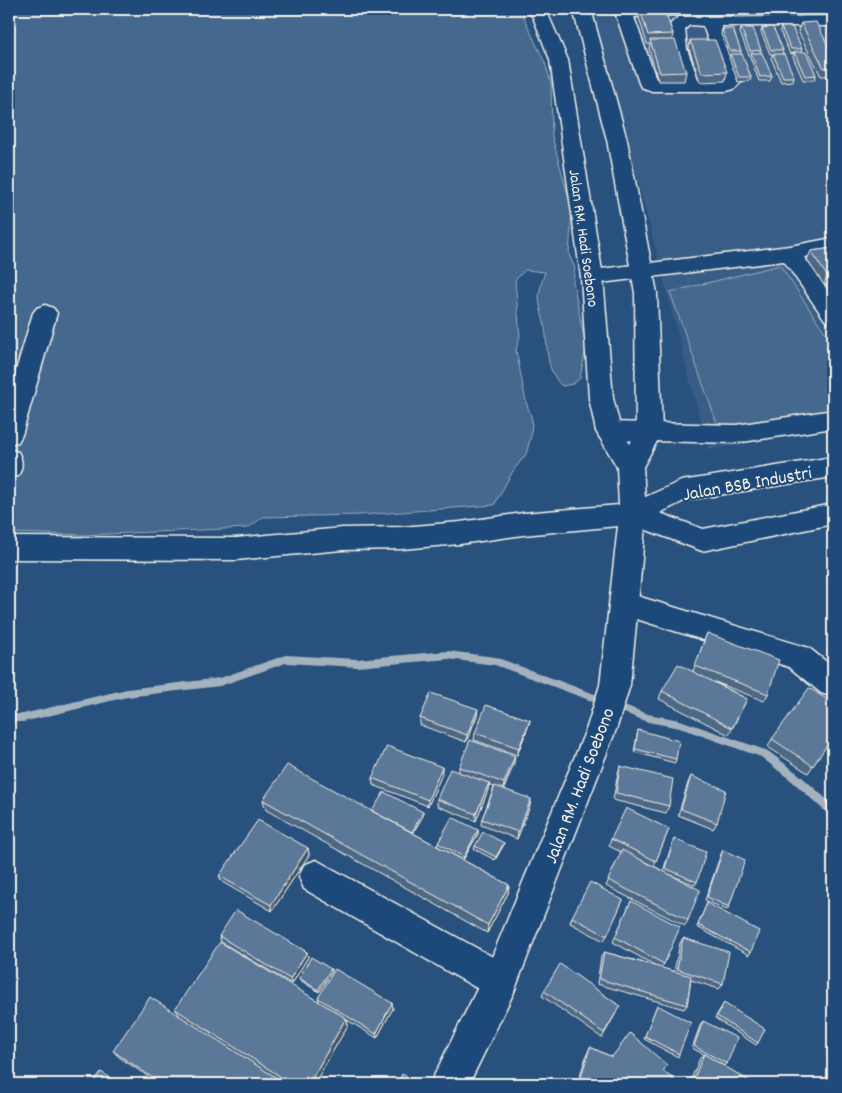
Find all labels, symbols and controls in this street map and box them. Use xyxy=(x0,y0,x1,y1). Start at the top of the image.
street label: Jalan RM. Hadi Soebono xyxy=(561,168,604,309)
street label: Jalan BSB Industri xyxy=(681,461,815,510)
street label: Jalan RM. Hadi Soebono xyxy=(539,704,623,868)

